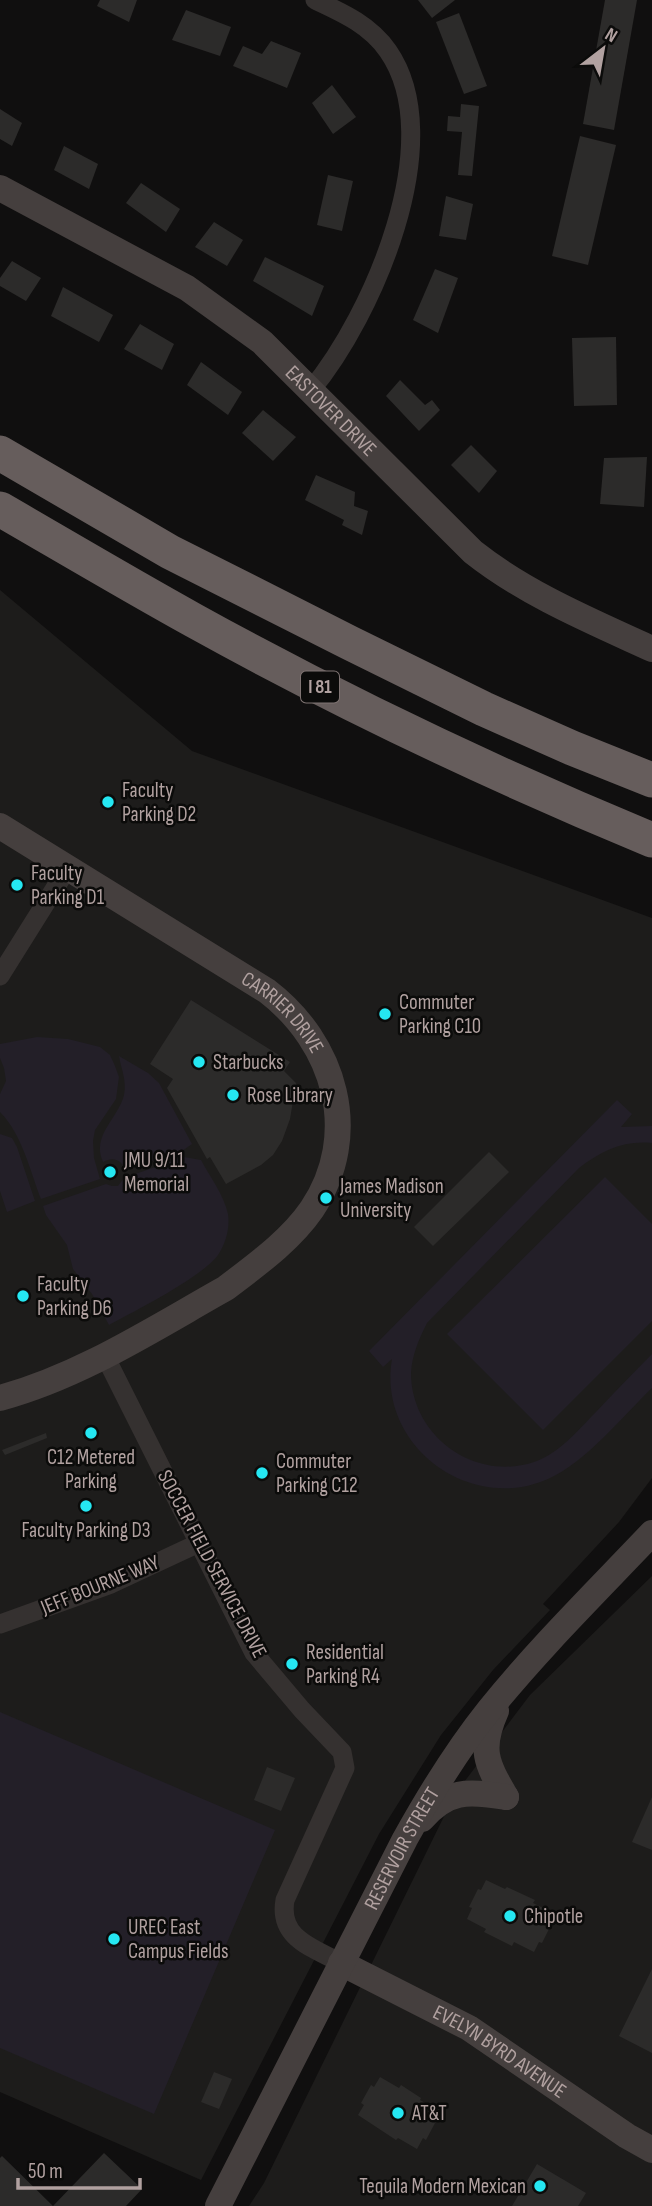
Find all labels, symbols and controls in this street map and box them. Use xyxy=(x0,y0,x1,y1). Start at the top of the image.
north arrow xyxy=(568,14,638,84)
text: N xyxy=(601,23,621,48)
street label: EASTOVER DRIVE xyxy=(280,360,382,461)
road number: I 81 xyxy=(301,672,339,702)
place label: Faculty Parking D2 xyxy=(122,778,196,827)
marker: Faculty Parking D2 xyxy=(100,794,116,810)
place label: Faculty Parking D1 xyxy=(31,861,105,910)
marker: Faculty Parking D1 xyxy=(9,877,25,893)
street label: CARRIER DRIVE xyxy=(237,966,329,1057)
place label: Commuter Parking C10 xyxy=(399,990,481,1039)
marker: Commuter Parking C10 xyxy=(377,1006,393,1022)
place label: Starbucks xyxy=(213,1050,284,1075)
marker: Starbucks xyxy=(191,1054,207,1070)
place label: Rose Library xyxy=(247,1083,333,1108)
marker: Rose Library xyxy=(225,1087,241,1103)
place label: JMU 9/11 Memorial xyxy=(123,1148,189,1197)
marker: JMU 9/11 Memorial xyxy=(102,1164,118,1180)
place label: James Madison University xyxy=(339,1174,444,1223)
marker: James Madison University xyxy=(318,1190,334,1206)
place label: Faculty Parking D6 xyxy=(37,1272,112,1321)
marker: Faculty Parking D6 xyxy=(15,1288,31,1304)
marker: C12 Metered Parking xyxy=(83,1425,99,1441)
place label: C12 Metered Parking xyxy=(47,1445,135,1494)
place label: Commuter Parking C12 xyxy=(276,1449,358,1498)
marker: Commuter Parking C12 xyxy=(254,1465,270,1481)
street label: SOCCER FIELD SERVICE DRIVE xyxy=(152,1466,272,1662)
marker: Faculty Parking D3 xyxy=(78,1498,94,1514)
place label: Faculty Parking D3 xyxy=(21,1518,151,1543)
street label: JEFF BOURNE WAY xyxy=(36,1550,163,1620)
place label: Residential Parking R4 xyxy=(306,1640,384,1689)
marker: Residential Parking R4 xyxy=(284,1656,300,1672)
street label: RESERVOIR STREET xyxy=(359,1782,445,1914)
place label: Chipotle xyxy=(524,1904,583,1929)
marker: Chipotle xyxy=(502,1908,518,1924)
place label: UREC East Campus Fields xyxy=(128,1915,229,1964)
marker: UREC East Campus Fields xyxy=(106,1931,122,1947)
street label: EVELYN BYRD AVENUE xyxy=(429,1999,571,2103)
place label: AT&T xyxy=(411,2101,447,2126)
marker: AT&T xyxy=(390,2105,406,2121)
scale bar xyxy=(18,2146,140,2190)
text: 50 m xyxy=(28,2159,63,2184)
place label: Tequila Modern Mexican xyxy=(359,2174,526,2199)
marker: Tequila Modern Mexican xyxy=(532,2178,548,2194)

